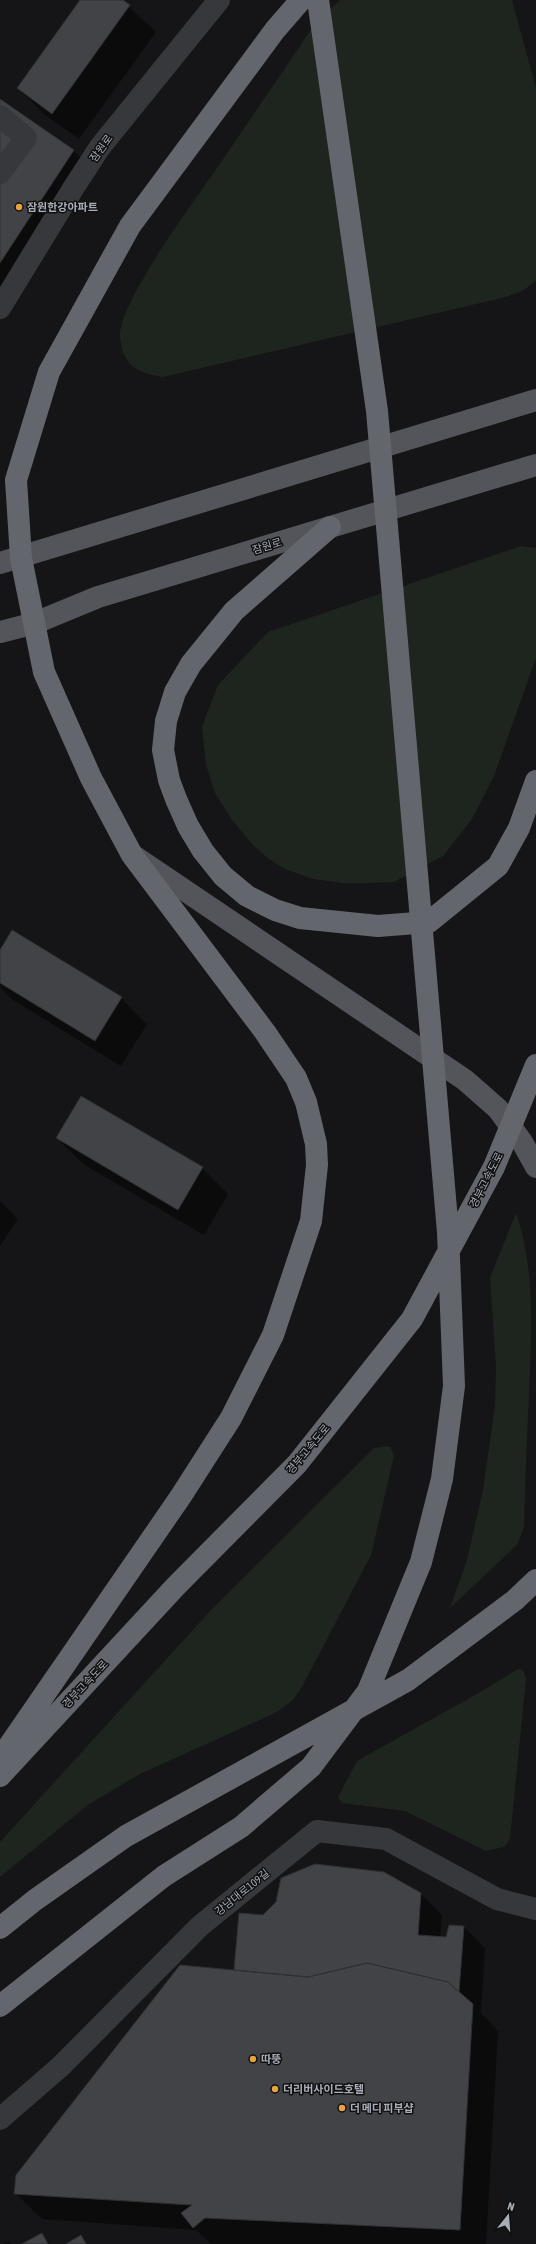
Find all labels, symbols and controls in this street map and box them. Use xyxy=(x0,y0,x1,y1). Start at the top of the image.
street label: 잠원로 xyxy=(87,132,115,164)
place label: 잠원한강아파트 xyxy=(27,201,98,213)
marker: 잠원한강아파트 xyxy=(14,202,24,212)
street label: 잠원로 xyxy=(251,536,283,556)
street label: 경부고속도로 xyxy=(467,1150,505,1210)
street label: 경부고속도로 xyxy=(284,1422,332,1476)
street label: 경부고속도로 xyxy=(60,1658,110,1710)
street label: 강남대로109길 xyxy=(213,1867,271,1917)
place label: 따뚱 xyxy=(261,2053,281,2065)
marker: 따뚱 xyxy=(248,2054,258,2064)
place label: 더리버사이드호텔 xyxy=(283,2083,364,2095)
marker: 더리버사이드호텔 xyxy=(270,2084,280,2094)
place label: 더 메디 피부샵 xyxy=(350,2102,414,2114)
marker: 더 메디 피부샵 xyxy=(337,2103,347,2113)
north arrow xyxy=(488,2196,528,2236)
text: N xyxy=(506,2200,516,2213)

